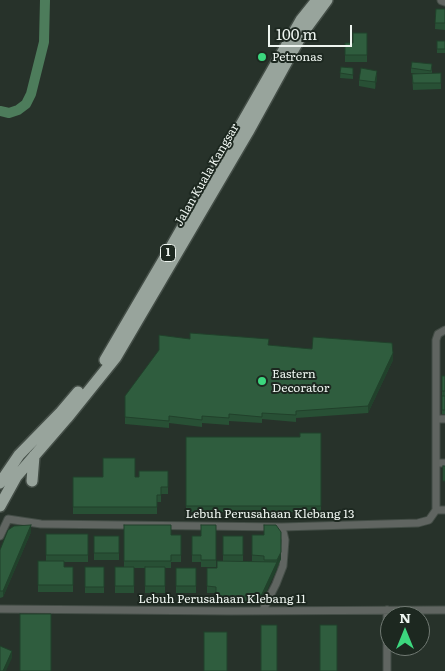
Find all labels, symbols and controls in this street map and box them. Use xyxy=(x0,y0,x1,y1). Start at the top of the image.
scale bar xyxy=(270,15,354,47)
text: 100 m xyxy=(276,22,317,45)
place label: Petronas xyxy=(272,50,322,64)
marker: Petronas xyxy=(256,51,268,63)
street label: Jalan Kuala Kangsar xyxy=(172,121,242,229)
road number: 1 xyxy=(160,244,176,262)
place label: Eastern Decorator xyxy=(272,367,329,395)
marker: Eastern Decorator xyxy=(256,375,268,387)
street label: Lebuh Perusahaan Klebang 13 xyxy=(185,507,355,521)
street label: Lebuh Perusahaan Klebang 11 xyxy=(138,592,306,606)
north arrow xyxy=(380,606,430,656)
text: N xyxy=(399,607,411,627)

